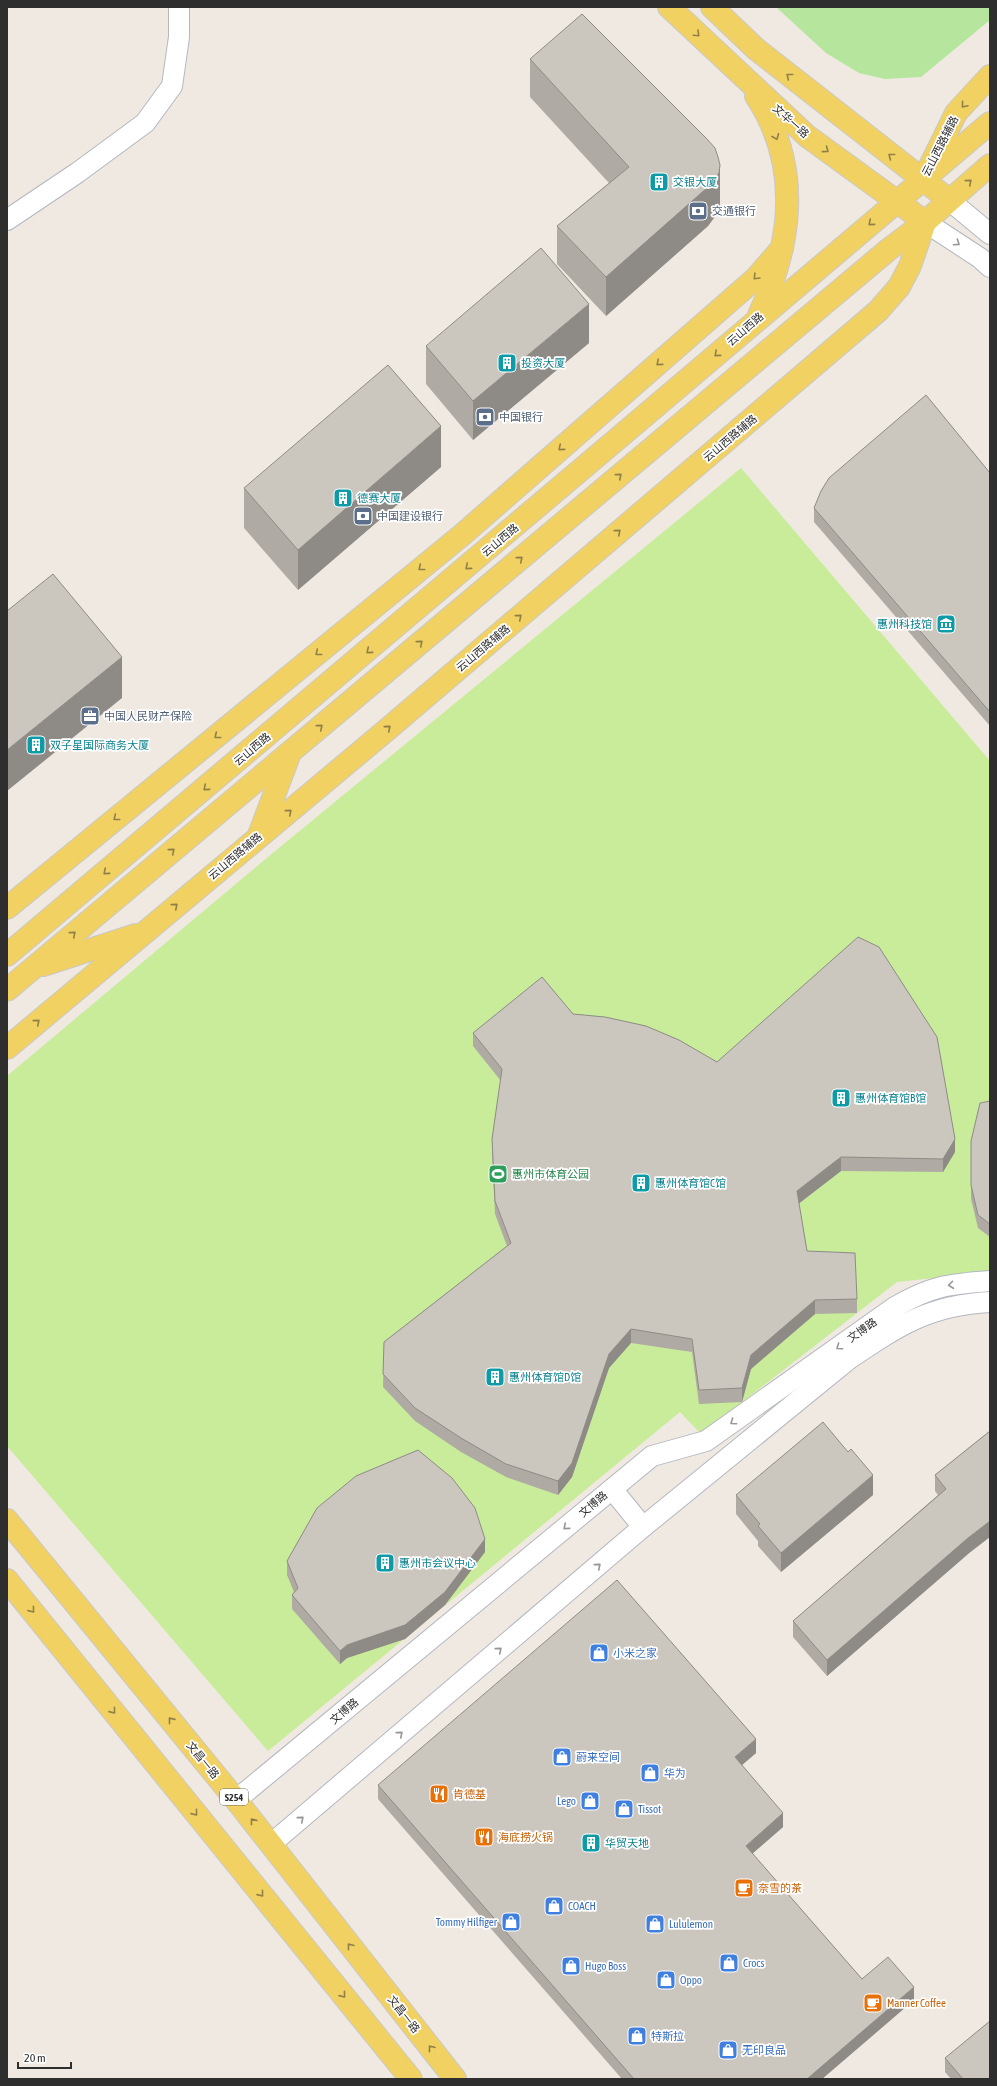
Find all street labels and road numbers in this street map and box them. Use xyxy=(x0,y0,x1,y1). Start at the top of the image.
street label: 文华一路 xyxy=(771,102,811,140)
street label: 云山西路辅路 xyxy=(920,114,960,178)
street label: 云山西路 xyxy=(724,310,766,348)
street label: 云山西路辅路 xyxy=(701,412,759,464)
street label: 云山西路 xyxy=(479,521,521,559)
street label: 云山西路辅路 xyxy=(454,622,512,674)
street label: 云山西路 xyxy=(231,730,273,768)
street label: 云山西路辅路 xyxy=(206,830,264,882)
street label: 文博路 xyxy=(845,1316,879,1344)
street label: 文博路 xyxy=(577,1489,609,1519)
street label: 文博路 xyxy=(328,1696,360,1726)
street label: 文昌一路 xyxy=(184,1739,222,1781)
road number: S254 xyxy=(220,1789,248,1805)
street label: 文昌一路 xyxy=(386,1993,422,2035)

